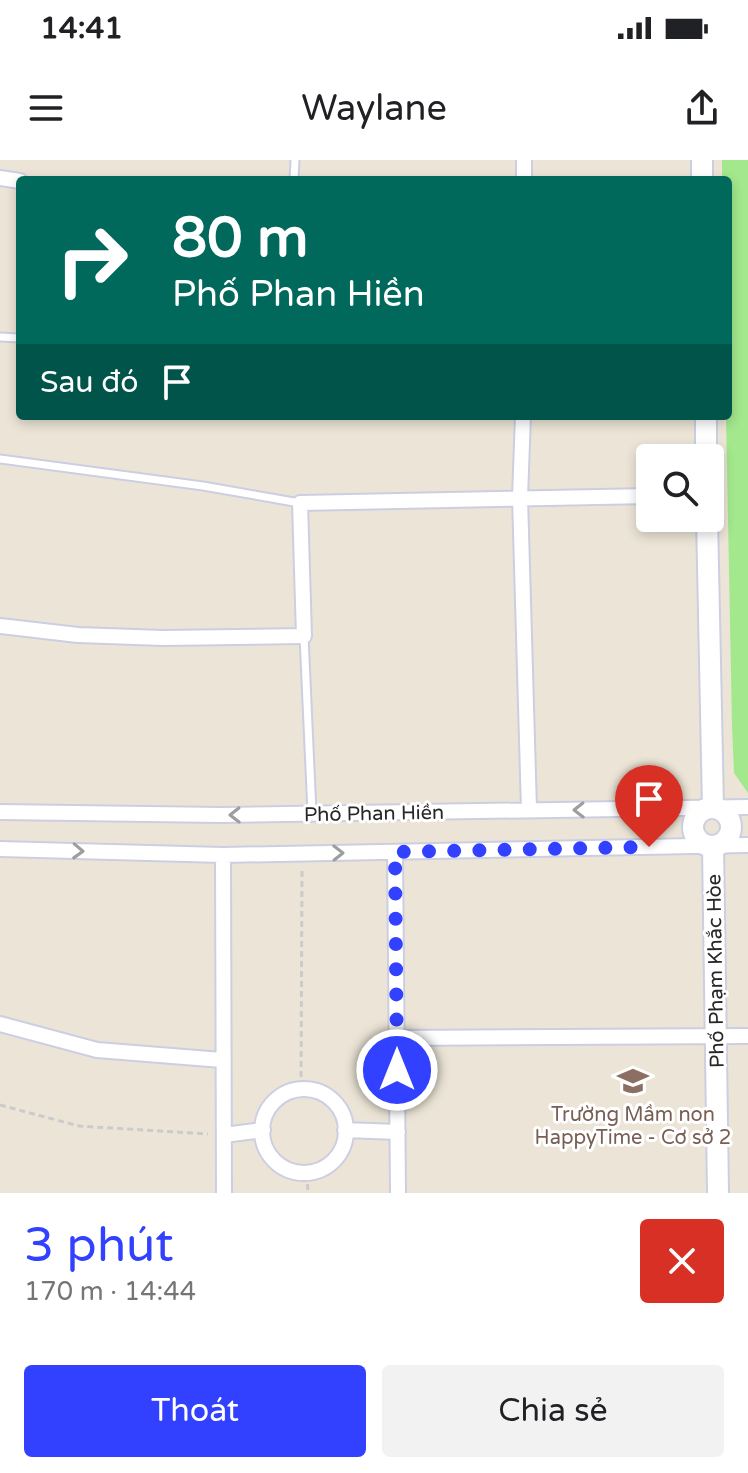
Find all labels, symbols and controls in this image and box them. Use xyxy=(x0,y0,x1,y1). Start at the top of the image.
text: 14:41 xyxy=(40,10,123,47)
icon: menu xyxy=(24,86,68,130)
icon: share xyxy=(680,86,724,130)
text: Waylane xyxy=(301,87,447,130)
text: 80 m xyxy=(172,205,308,272)
icon: right xyxy=(40,208,144,312)
text: Phố Phan Hiền xyxy=(172,273,425,316)
icon: arrive xyxy=(155,360,199,404)
text: Sau đó xyxy=(40,364,139,401)
map controls xyxy=(636,444,724,532)
button: search xyxy=(636,444,724,532)
pin xyxy=(615,765,683,847)
icon: arrive xyxy=(627,777,671,821)
street label: Phố Phan Hiền xyxy=(304,801,444,827)
one-way arrow xyxy=(572,801,585,818)
one-way arrow xyxy=(228,806,241,824)
one-way arrow xyxy=(72,843,85,860)
one-way arrow xyxy=(332,844,345,861)
street label: Phố Phạm Khắc Hòe xyxy=(702,874,730,1068)
position arrow xyxy=(355,1028,439,1112)
school or university icon: Trường Mầm non HappyTime - Cơ sở 2 xyxy=(616,1064,650,1098)
place label: Trường Mầm non HappyTime - Cơ sở 2 xyxy=(535,1103,731,1150)
text: 3 phút xyxy=(24,1217,174,1275)
button: close xyxy=(640,1219,724,1303)
text: 170 m · 14:44 xyxy=(24,1276,196,1307)
button: Thoát xyxy=(24,1365,366,1457)
button: Chia sẻ xyxy=(382,1365,724,1457)

